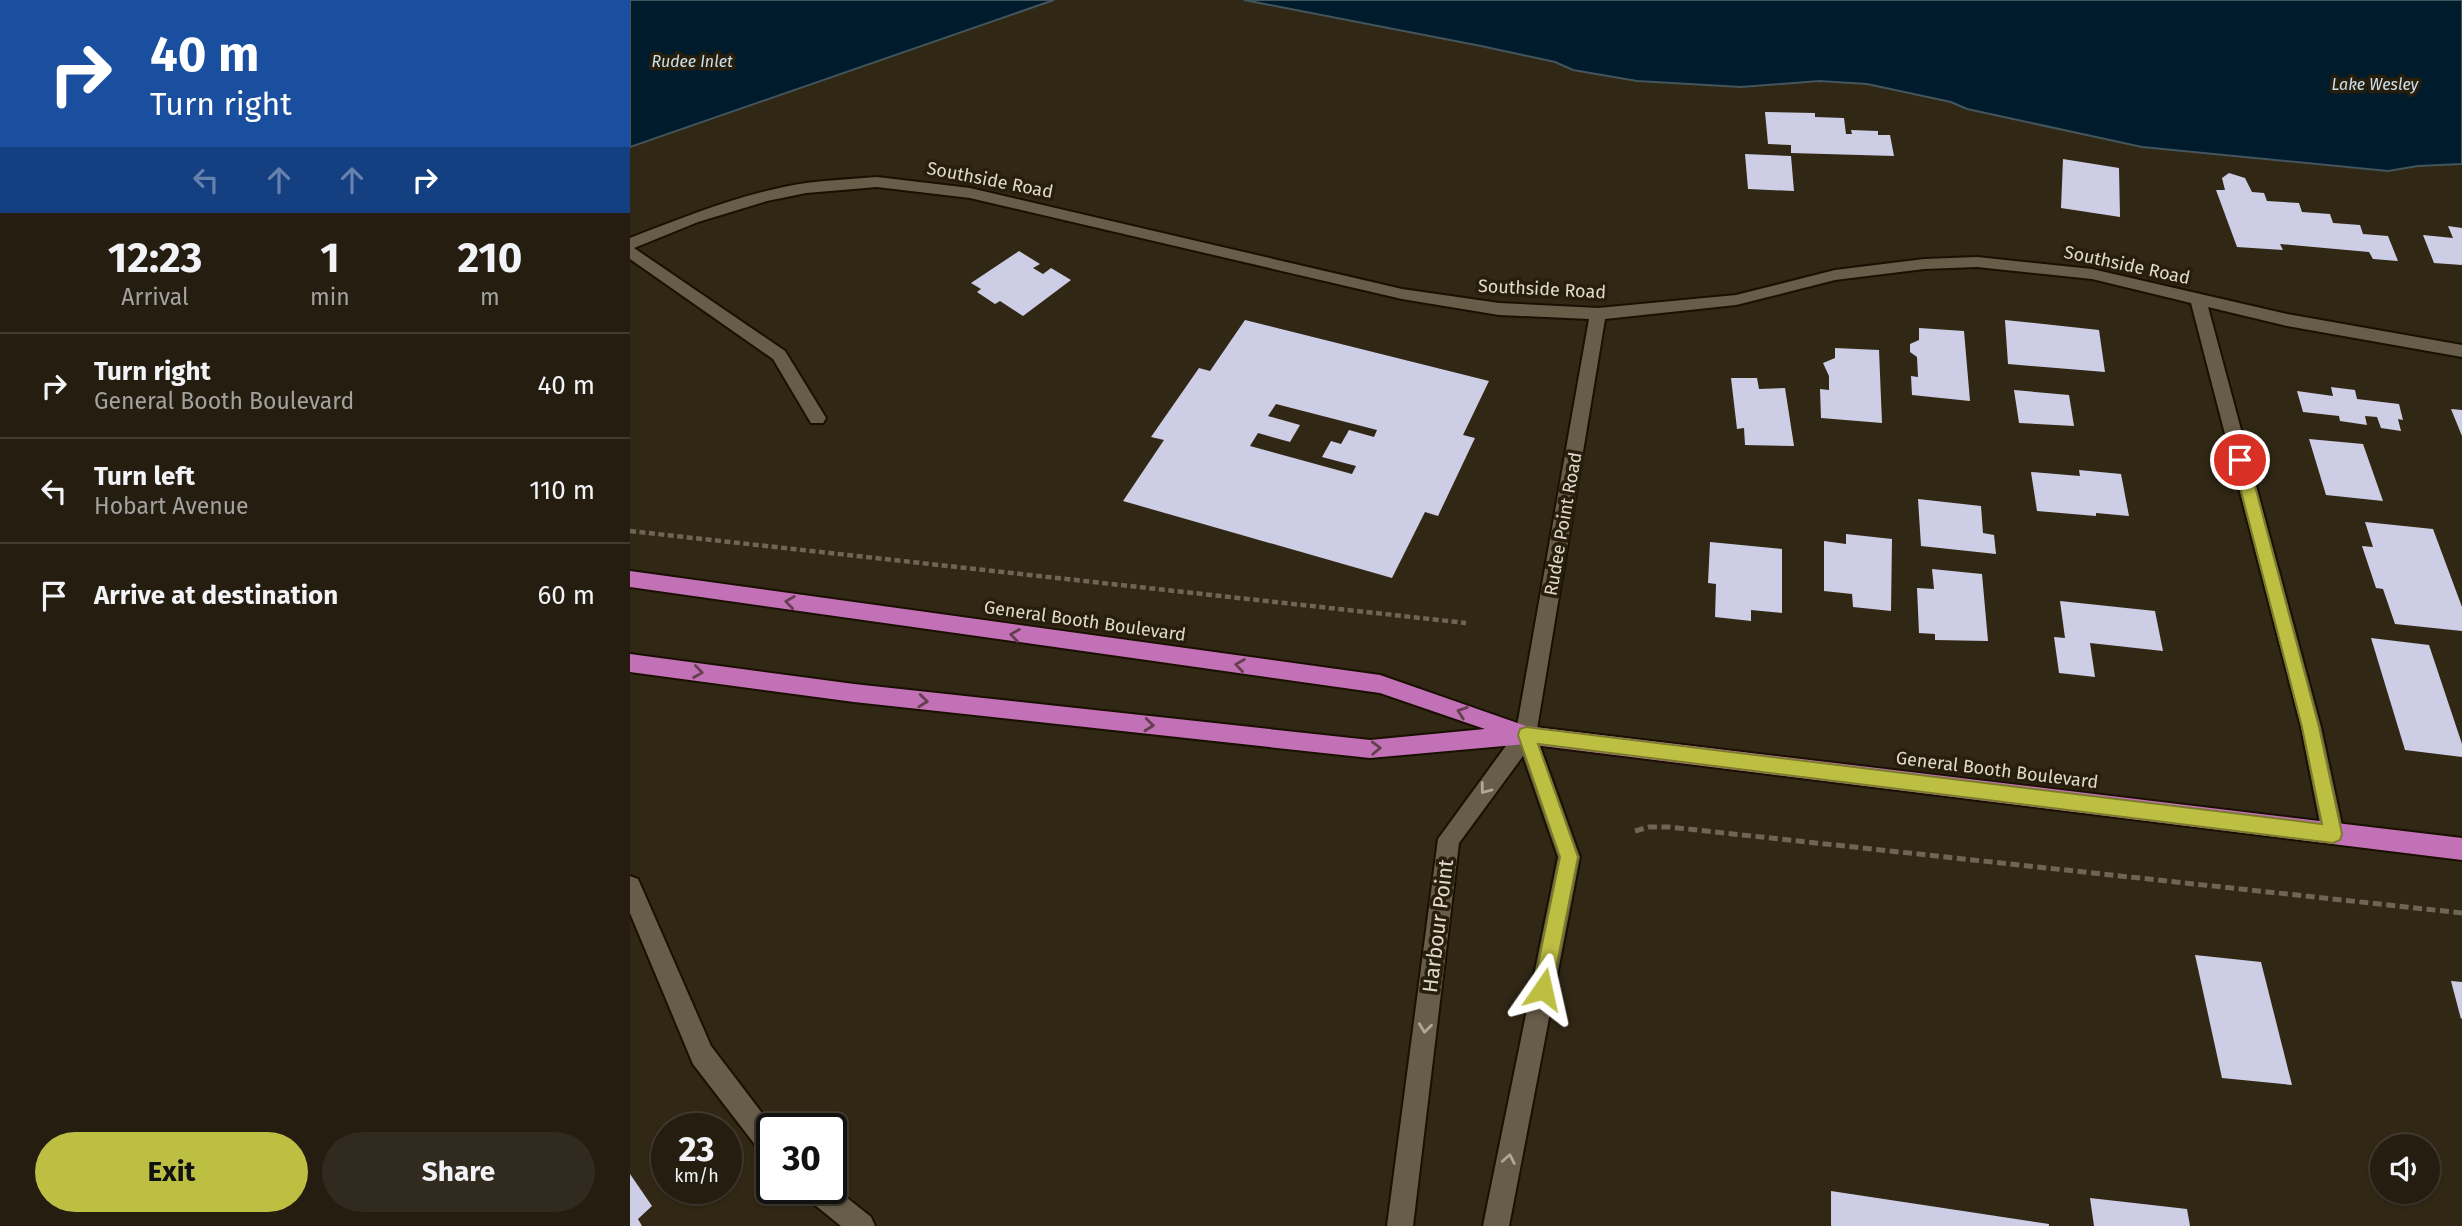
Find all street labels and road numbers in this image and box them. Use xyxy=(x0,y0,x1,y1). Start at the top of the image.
street label: Southside Road xyxy=(925,157,1055,203)
street label: Southside Road xyxy=(2062,241,2192,289)
street label: Southside Road xyxy=(1477,275,1607,303)
street label: Rudee Point Road xyxy=(1540,451,1586,597)
street label: General Booth Boulevard xyxy=(983,596,1187,646)
street label: General Booth Boulevard xyxy=(1895,747,2099,793)
street label: Harbour Point xyxy=(1417,857,1459,994)

